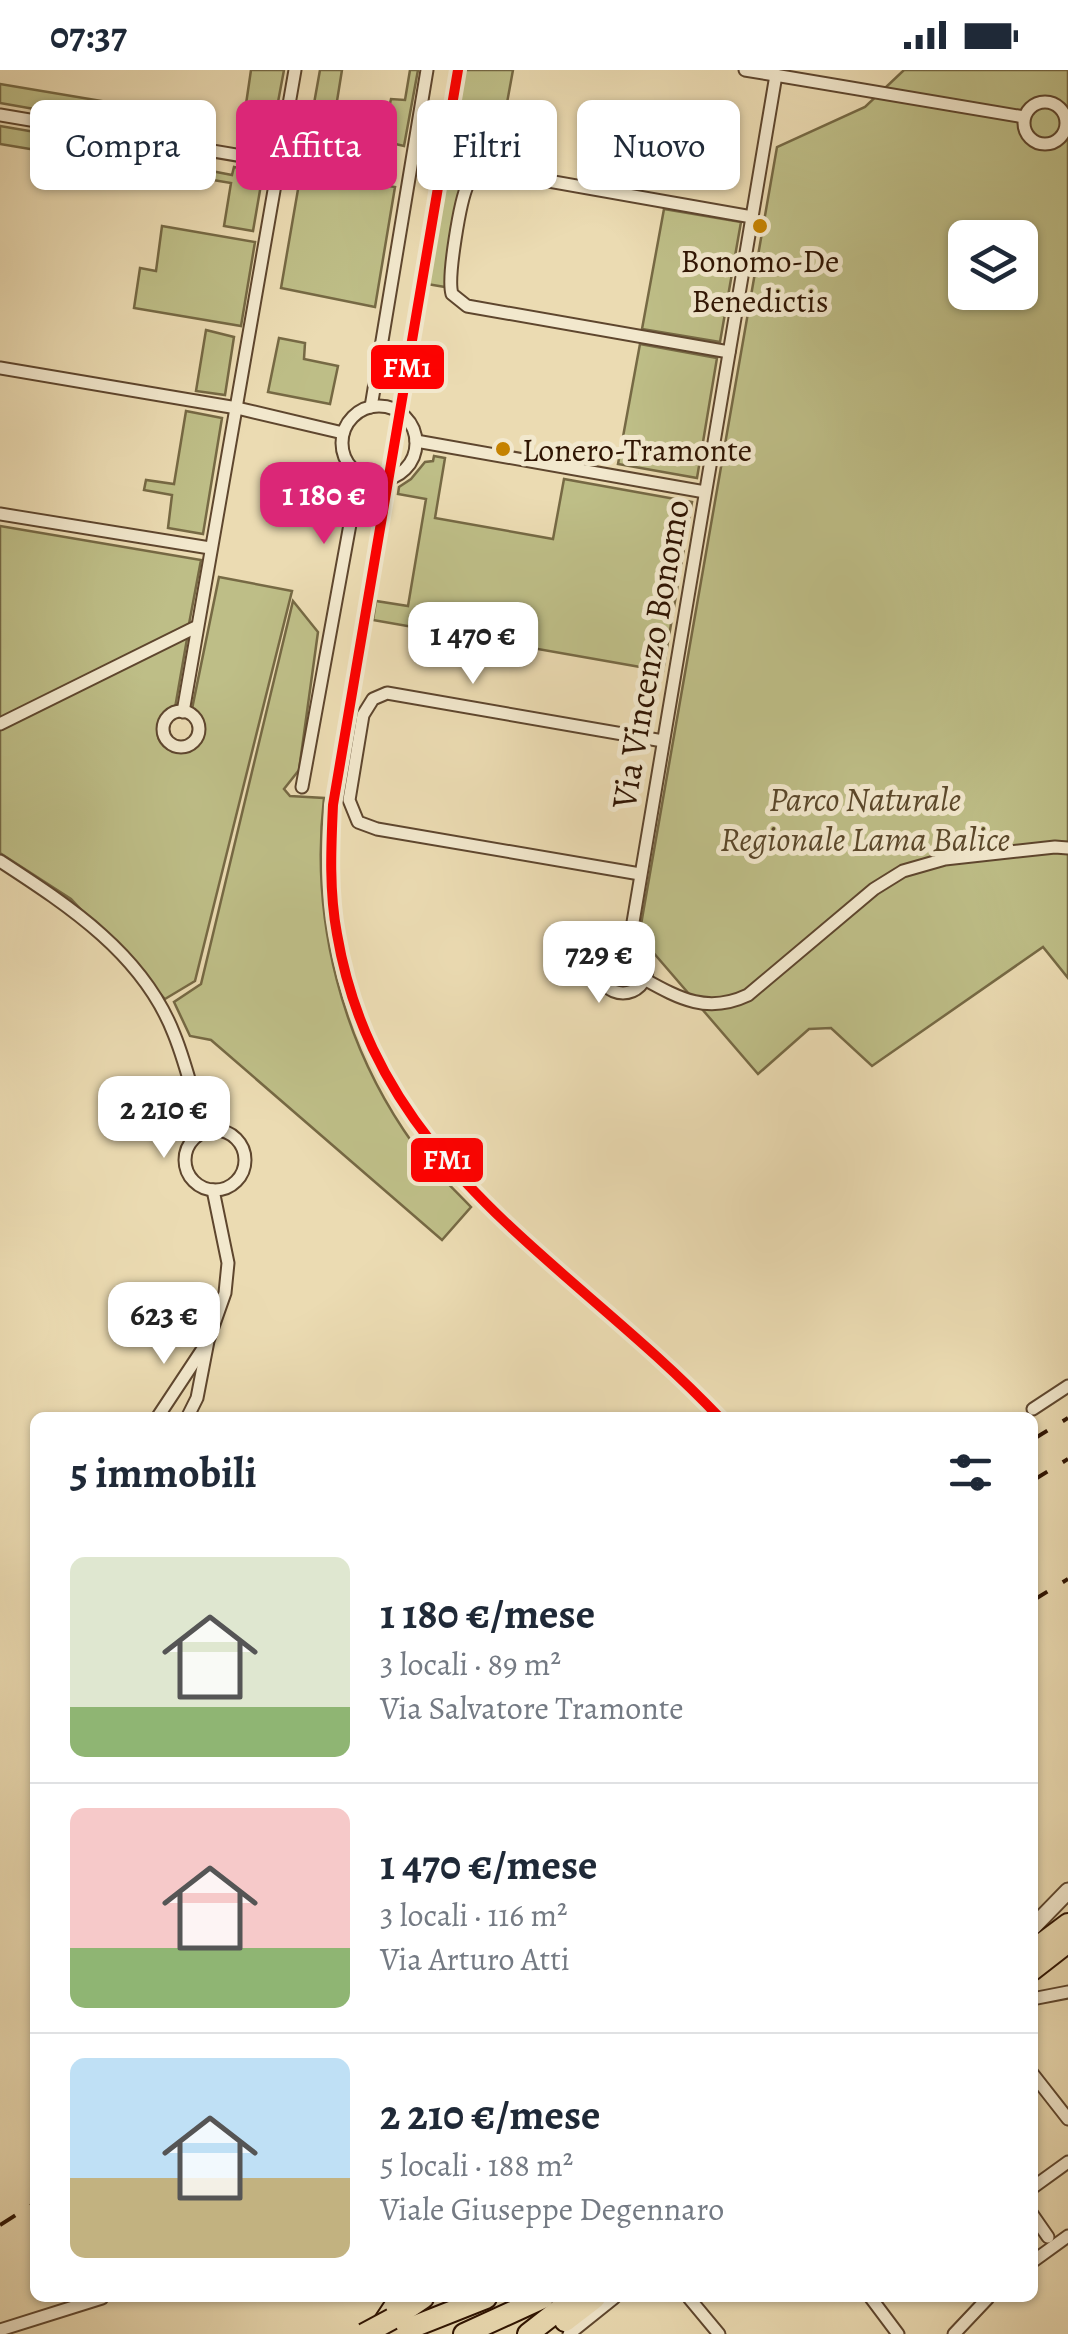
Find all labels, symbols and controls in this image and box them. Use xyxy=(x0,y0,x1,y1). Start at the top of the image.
text: 07:37 xyxy=(50,9,127,61)
chip: Compra xyxy=(30,100,216,190)
chip: Affitta xyxy=(236,100,397,190)
chip: Filtri xyxy=(417,100,557,190)
chip: Nuovo xyxy=(577,100,740,190)
marker: Bonomo-De Benedictis xyxy=(750,216,770,236)
map controls xyxy=(948,220,1038,310)
button: layers xyxy=(948,220,1038,310)
place label: Bonomo-De Benedictis xyxy=(681,239,839,323)
line badge: FM1 xyxy=(369,343,446,391)
text: FM1 xyxy=(383,349,431,387)
place label: Lonero-Tramonte xyxy=(522,428,752,472)
marker: Lonero-Tramonte xyxy=(493,439,513,459)
pin: 1 180 € xyxy=(232,462,416,547)
text: 1 180 € xyxy=(282,472,366,516)
street label: Via Vincenzo Bonomo xyxy=(599,496,701,813)
pin: 1 470 € xyxy=(381,602,565,687)
text: 1 470 € xyxy=(430,612,516,656)
park label: Parco Naturale Regionale Lama Balice xyxy=(720,775,1010,863)
pin: 729 € xyxy=(529,921,669,1006)
text: 729 € xyxy=(565,931,633,975)
pin: 2 210 € xyxy=(72,1076,256,1161)
text: 2 210 € xyxy=(120,1086,208,1130)
line badge: FM1 xyxy=(409,1136,485,1184)
text: FM1 xyxy=(423,1141,471,1179)
pin: 623 € xyxy=(94,1282,234,1367)
text: 623 € xyxy=(130,1292,198,1336)
text: 5 immobili xyxy=(70,1444,257,1501)
icon: filters xyxy=(943,1445,998,1500)
text: 1 180 €/mese xyxy=(380,1585,595,1642)
icon: home xyxy=(150,1597,270,1717)
text: 3 locali · 89 m² xyxy=(380,1642,561,1686)
text: Via Salvatore Tramonte xyxy=(380,1686,684,1730)
text: 1 470 €/mese xyxy=(380,1836,598,1893)
icon: home xyxy=(150,1848,270,1968)
text: 3 locali · 116 m² xyxy=(380,1893,568,1937)
text: Via Arturo Atti xyxy=(380,1937,570,1981)
text: 2 210 €/mese xyxy=(380,2086,600,2143)
icon: home xyxy=(150,2098,270,2218)
text: 5 locali · 188 m² xyxy=(380,2143,573,2187)
text: Viale Giuseppe Degennaro xyxy=(380,2187,724,2231)

